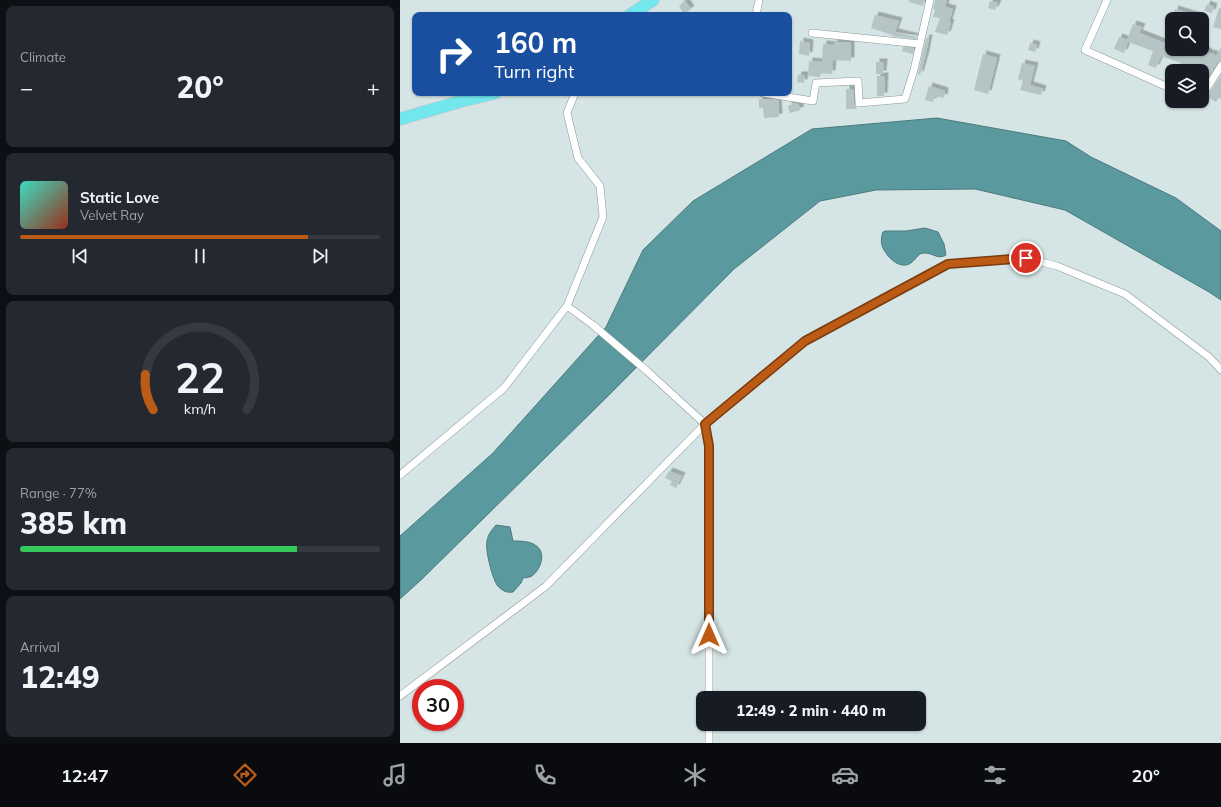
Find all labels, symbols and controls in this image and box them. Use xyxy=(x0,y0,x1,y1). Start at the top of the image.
map controls xyxy=(1165,12,1209,108)
button: search xyxy=(1165,12,1209,56)
text: 160 m xyxy=(494,25,577,60)
icon: right xyxy=(428,28,480,80)
text: Climate xyxy=(20,49,66,65)
text: Turn right xyxy=(494,60,574,83)
button: layers xyxy=(1165,64,1209,108)
text: 20° xyxy=(176,68,224,106)
text: − xyxy=(20,74,33,102)
text: + xyxy=(367,74,380,102)
text: Static Love xyxy=(80,188,159,207)
text: Velvet Ray xyxy=(80,207,144,223)
pin xyxy=(1009,241,1043,275)
icon: previous xyxy=(69,245,91,267)
icon: pause xyxy=(189,245,211,267)
icon: next xyxy=(309,245,331,267)
icon: arrive xyxy=(1015,247,1037,269)
text: 22 xyxy=(175,350,225,402)
text: km/h xyxy=(184,399,216,417)
text: Range · 77% xyxy=(20,485,97,501)
text: 385 km xyxy=(20,504,127,542)
position arrow xyxy=(688,614,730,656)
text: Arrival xyxy=(20,639,60,655)
text: 12:49 xyxy=(20,658,100,696)
speed limit sign: 30 xyxy=(412,679,464,731)
text: 12:49 · 2 min · 440 m xyxy=(736,701,886,720)
icon: directions xyxy=(231,761,259,789)
icon: music xyxy=(381,761,409,789)
icon: phone xyxy=(531,761,559,789)
icon: climate xyxy=(681,761,709,789)
icon: car xyxy=(831,761,859,789)
icon: filters xyxy=(981,761,1009,789)
text: 12:47 xyxy=(61,764,109,787)
text: 20° xyxy=(1131,764,1160,787)

